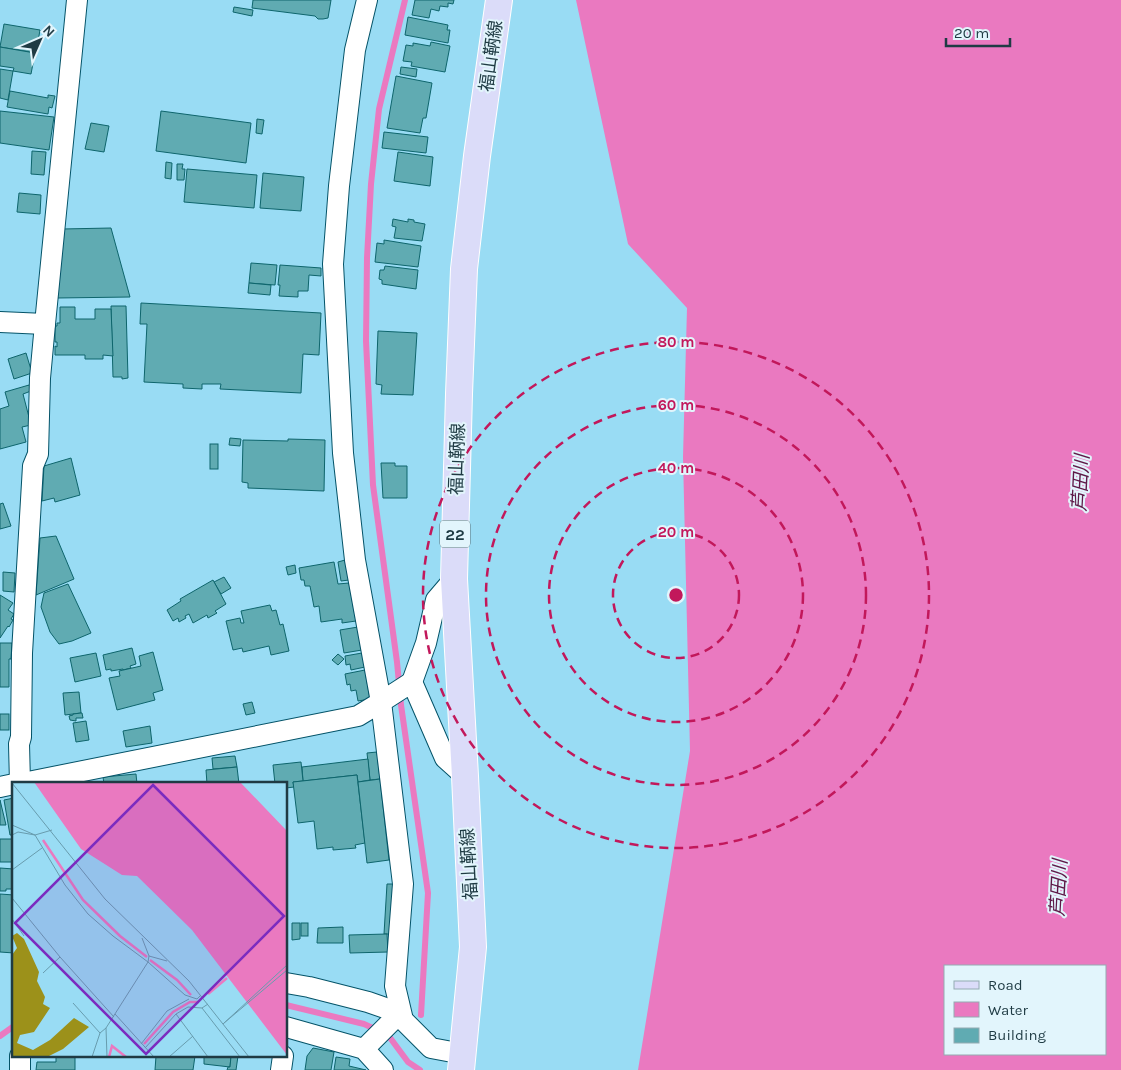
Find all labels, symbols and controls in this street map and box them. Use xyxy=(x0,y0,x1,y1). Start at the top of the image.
north arrow xyxy=(15,15,65,65)
scale bar xyxy=(946,15,1010,47)
street label: 福山鞆線 xyxy=(475,19,507,93)
text: N xyxy=(39,22,58,41)
text: 20 m xyxy=(954,24,989,42)
text: 80 m xyxy=(657,333,695,351)
text: 60 m xyxy=(658,396,694,414)
street label: 福山鞆線 xyxy=(445,423,469,495)
water label: 芦田川 xyxy=(1069,452,1094,512)
text: 40 m xyxy=(658,459,694,477)
road number: 22 xyxy=(440,520,470,548)
text: 20 m xyxy=(658,523,694,541)
centre of rings xyxy=(667,586,685,604)
inset map xyxy=(12,782,288,1058)
street label: 福山鞆線 xyxy=(456,827,482,901)
water label: 芦田川 xyxy=(1047,857,1072,917)
legend xyxy=(944,965,1106,1055)
text: Road xyxy=(988,976,1023,994)
text: Water xyxy=(988,1001,1029,1019)
text: Building xyxy=(988,1026,1046,1044)

